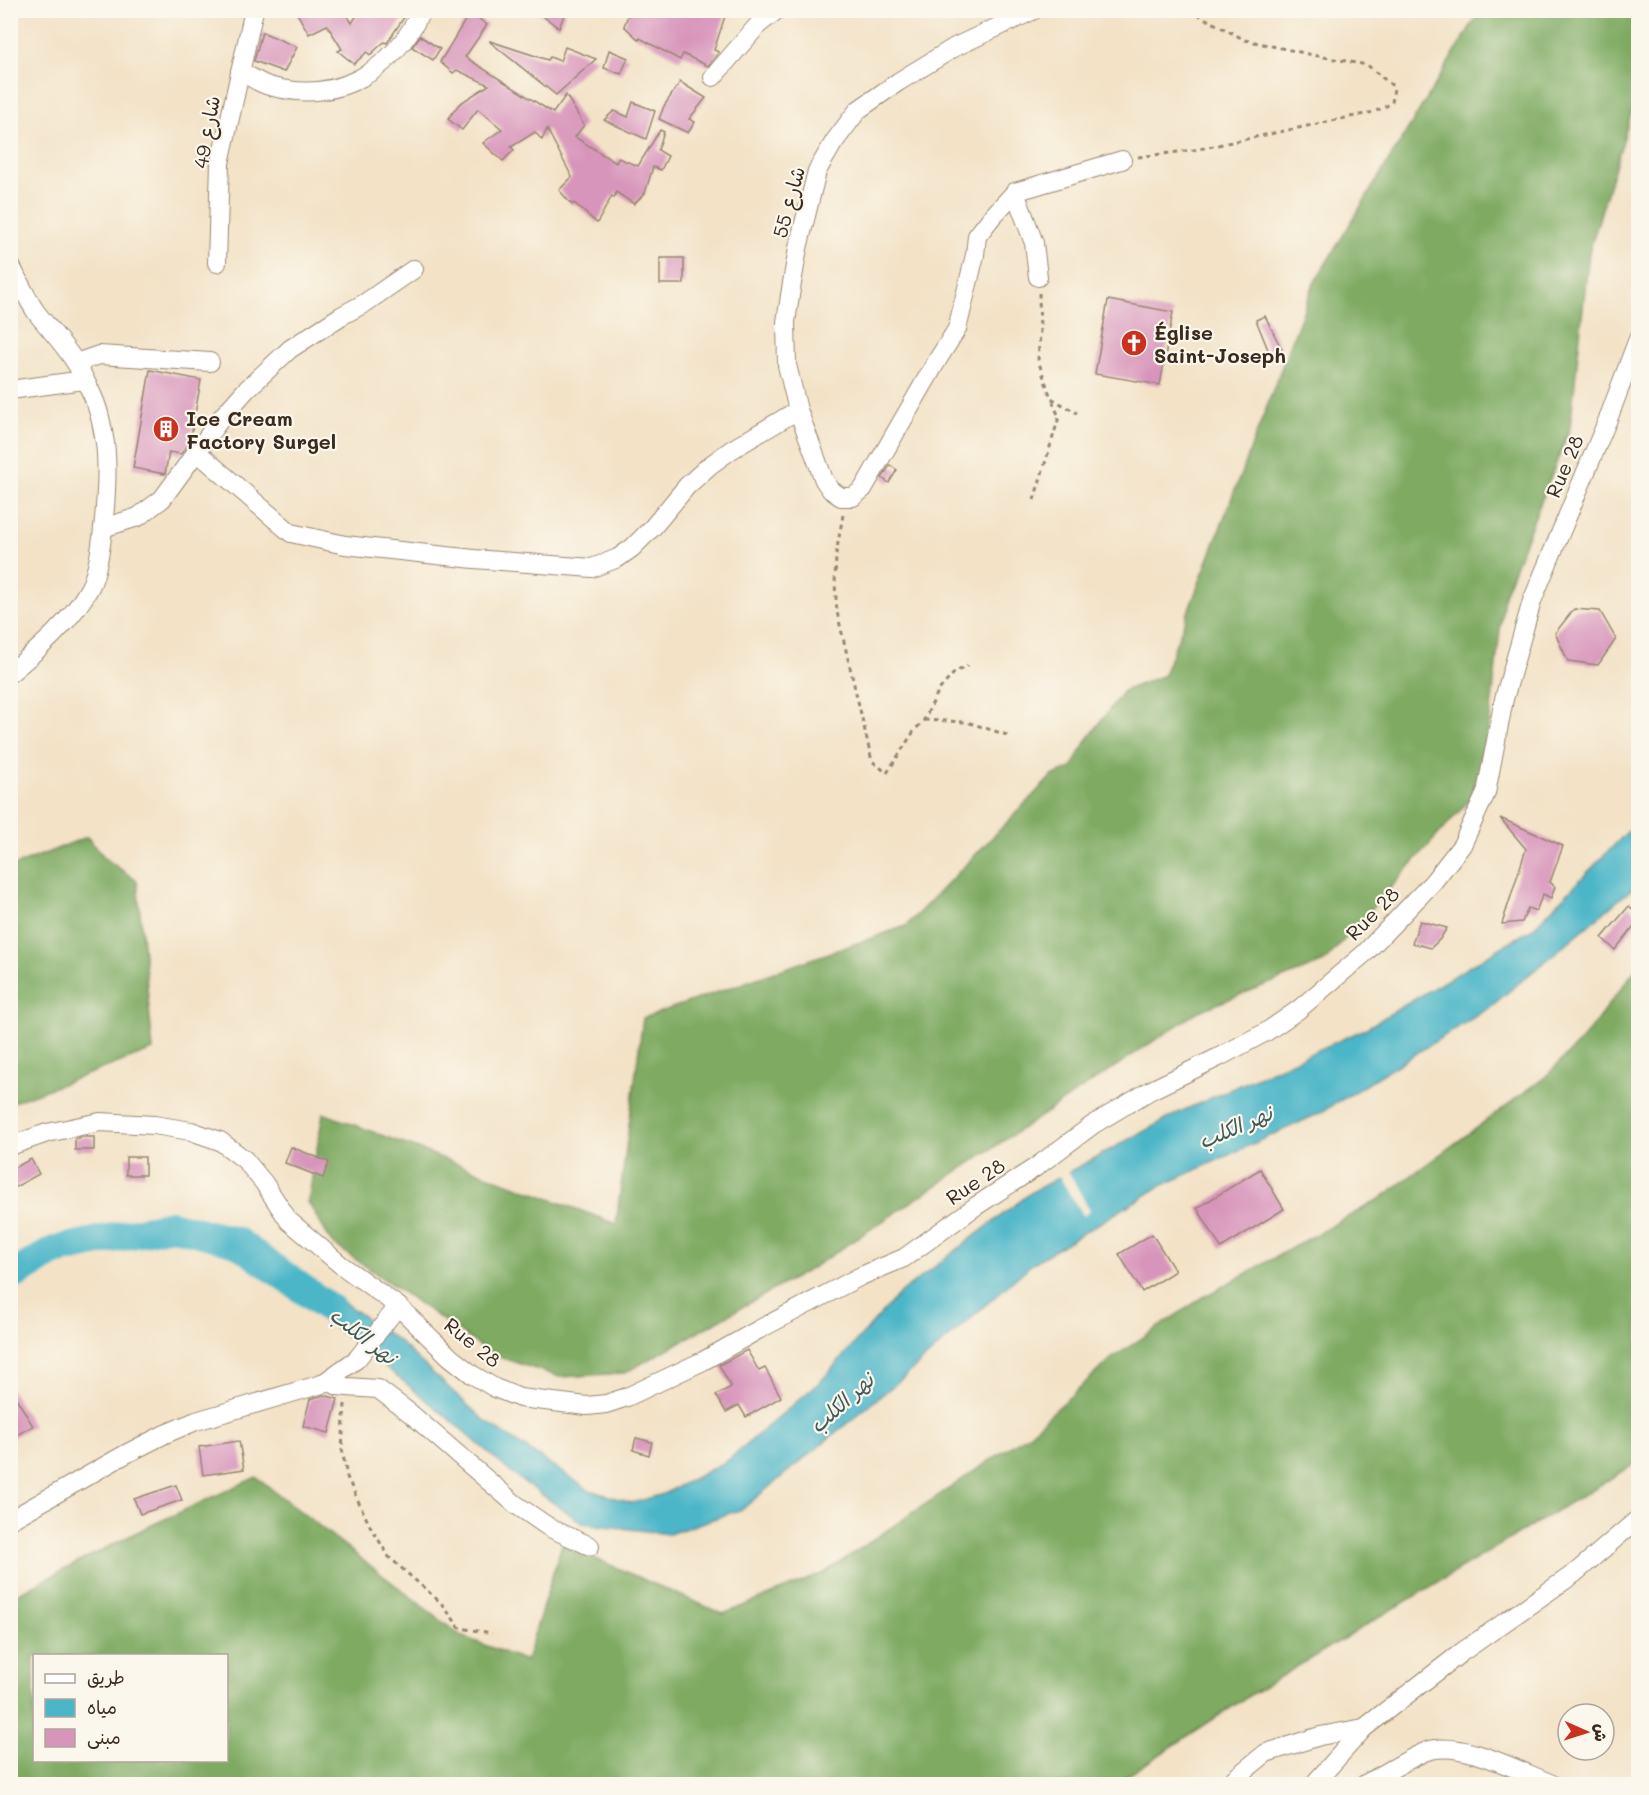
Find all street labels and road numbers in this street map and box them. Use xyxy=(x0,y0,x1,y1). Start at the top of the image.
street label: شارع 49 xyxy=(187,94,227,171)
street label: شارع 55 xyxy=(766,163,812,241)
street label: Rue 28 xyxy=(1539,431,1589,501)
street label: Rue 28 xyxy=(1340,881,1404,945)
street label: Rue 28 xyxy=(940,1152,1010,1210)
street label: Rue 28 xyxy=(439,1311,507,1373)

